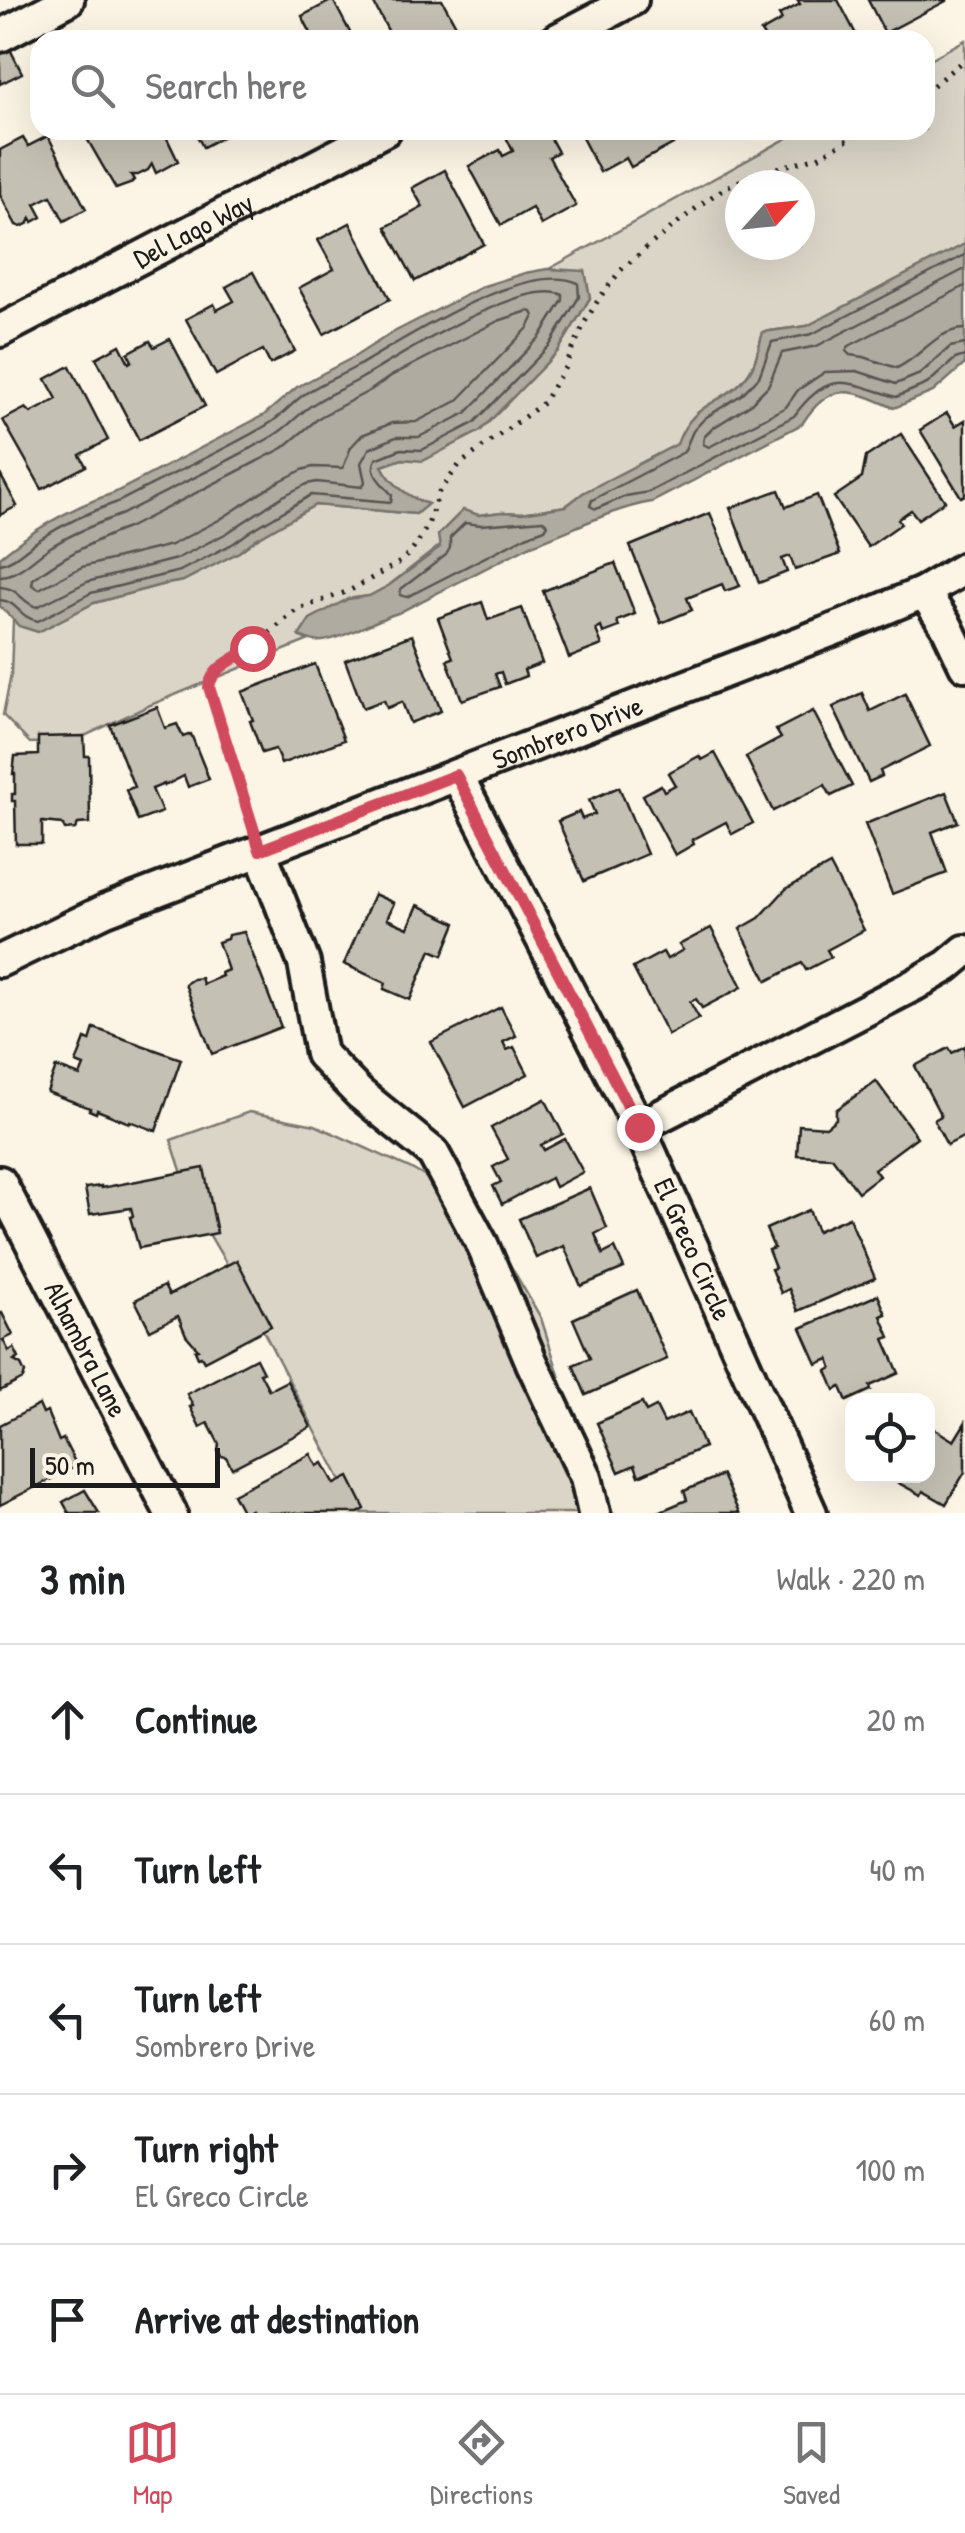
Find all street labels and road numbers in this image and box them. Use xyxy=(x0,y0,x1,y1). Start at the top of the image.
street label: Del Lago Way xyxy=(127,183,260,277)
street label: Sombrero Drive xyxy=(487,686,648,778)
street label: El Greco Circle xyxy=(645,1172,742,1326)
street label: Alhambra Lane xyxy=(35,1275,137,1423)

